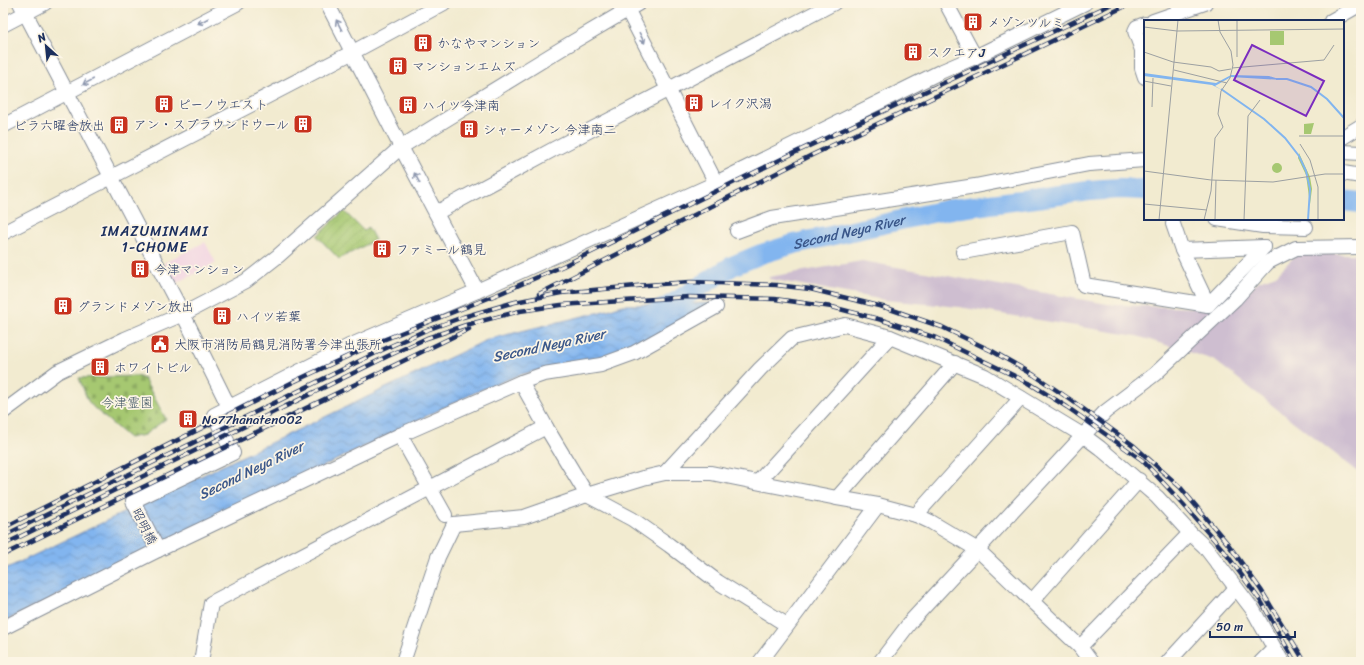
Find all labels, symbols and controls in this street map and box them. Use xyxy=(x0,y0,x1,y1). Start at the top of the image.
building icon: メゾンツルミ xyxy=(962,11,984,33)
place label: メゾンツルミ xyxy=(987,11,1064,34)
one-way arrow xyxy=(197,18,209,25)
one-way arrow xyxy=(334,20,342,32)
inset map xyxy=(1144,20,1344,220)
north arrow xyxy=(26,26,66,66)
text: N xyxy=(33,27,50,48)
building icon: かなやマンション xyxy=(412,32,434,54)
place label: かなやマンション xyxy=(437,32,540,55)
one-way arrow xyxy=(639,32,646,44)
building icon: スクエアJ xyxy=(902,41,924,63)
place label: スクエアJ xyxy=(927,41,986,64)
building icon: マンションエムズ xyxy=(387,55,409,77)
place label: マンションエムズ xyxy=(412,55,515,78)
one-way arrow xyxy=(82,78,94,86)
building icon: レイク沢潟 xyxy=(683,92,705,114)
place label: レイク沢潟 xyxy=(708,92,772,115)
building icon: ピーノウエスト xyxy=(153,93,175,115)
place label: ピーノウエスト xyxy=(178,93,268,116)
building icon: ハイツ今津南 xyxy=(397,94,419,116)
place label: ハイツ今津南 xyxy=(422,94,500,117)
place label: アン・スプラウンドウール xyxy=(134,113,289,136)
building icon: アン・スプラウンドウール xyxy=(292,113,314,135)
place label: ビラ六曜舎放出 xyxy=(14,114,105,137)
building icon: ビラ六曜舎放出 xyxy=(108,114,130,136)
building icon: シャーメゾン 今津南二 xyxy=(458,118,480,140)
place label: シャーメゾン 今津南二 xyxy=(483,118,616,141)
one-way arrow xyxy=(413,173,421,185)
water label: Second Neya River xyxy=(790,207,910,257)
district label: IMAZUMINAMI 1-CHOME xyxy=(100,219,209,260)
building icon: ファミール鶴見 xyxy=(371,238,393,260)
place label: ファミール鶴見 xyxy=(396,238,486,261)
building icon: 今津マンション xyxy=(129,258,151,280)
place label: 今津マンション xyxy=(154,258,244,281)
building icon: グランドメゾン放出 xyxy=(52,295,74,317)
place label: グランドメゾン放出 xyxy=(77,295,194,318)
building icon: ハイツ若葉 xyxy=(211,305,233,327)
place label: ハイツ若葉 xyxy=(236,305,301,328)
water label: Second Neya River xyxy=(491,321,610,370)
public building icon: 大阪市消防局鶴見消防署今津出張所 xyxy=(149,333,171,355)
place label: 大阪市消防局鶴見消防署今津出張所 xyxy=(174,333,382,356)
building icon: ホワイトビル xyxy=(89,356,111,378)
place label: ホワイトビル xyxy=(114,356,192,379)
park label: 今津霊園 xyxy=(101,391,153,414)
building icon: No77hanaten002 xyxy=(177,408,199,430)
place label: No77hanaten002 xyxy=(202,408,303,431)
water label: Second Neya River xyxy=(194,433,310,507)
street label: 昭明橋 xyxy=(125,504,164,549)
scale bar xyxy=(1210,613,1295,639)
text: 50 m xyxy=(1216,616,1243,638)

